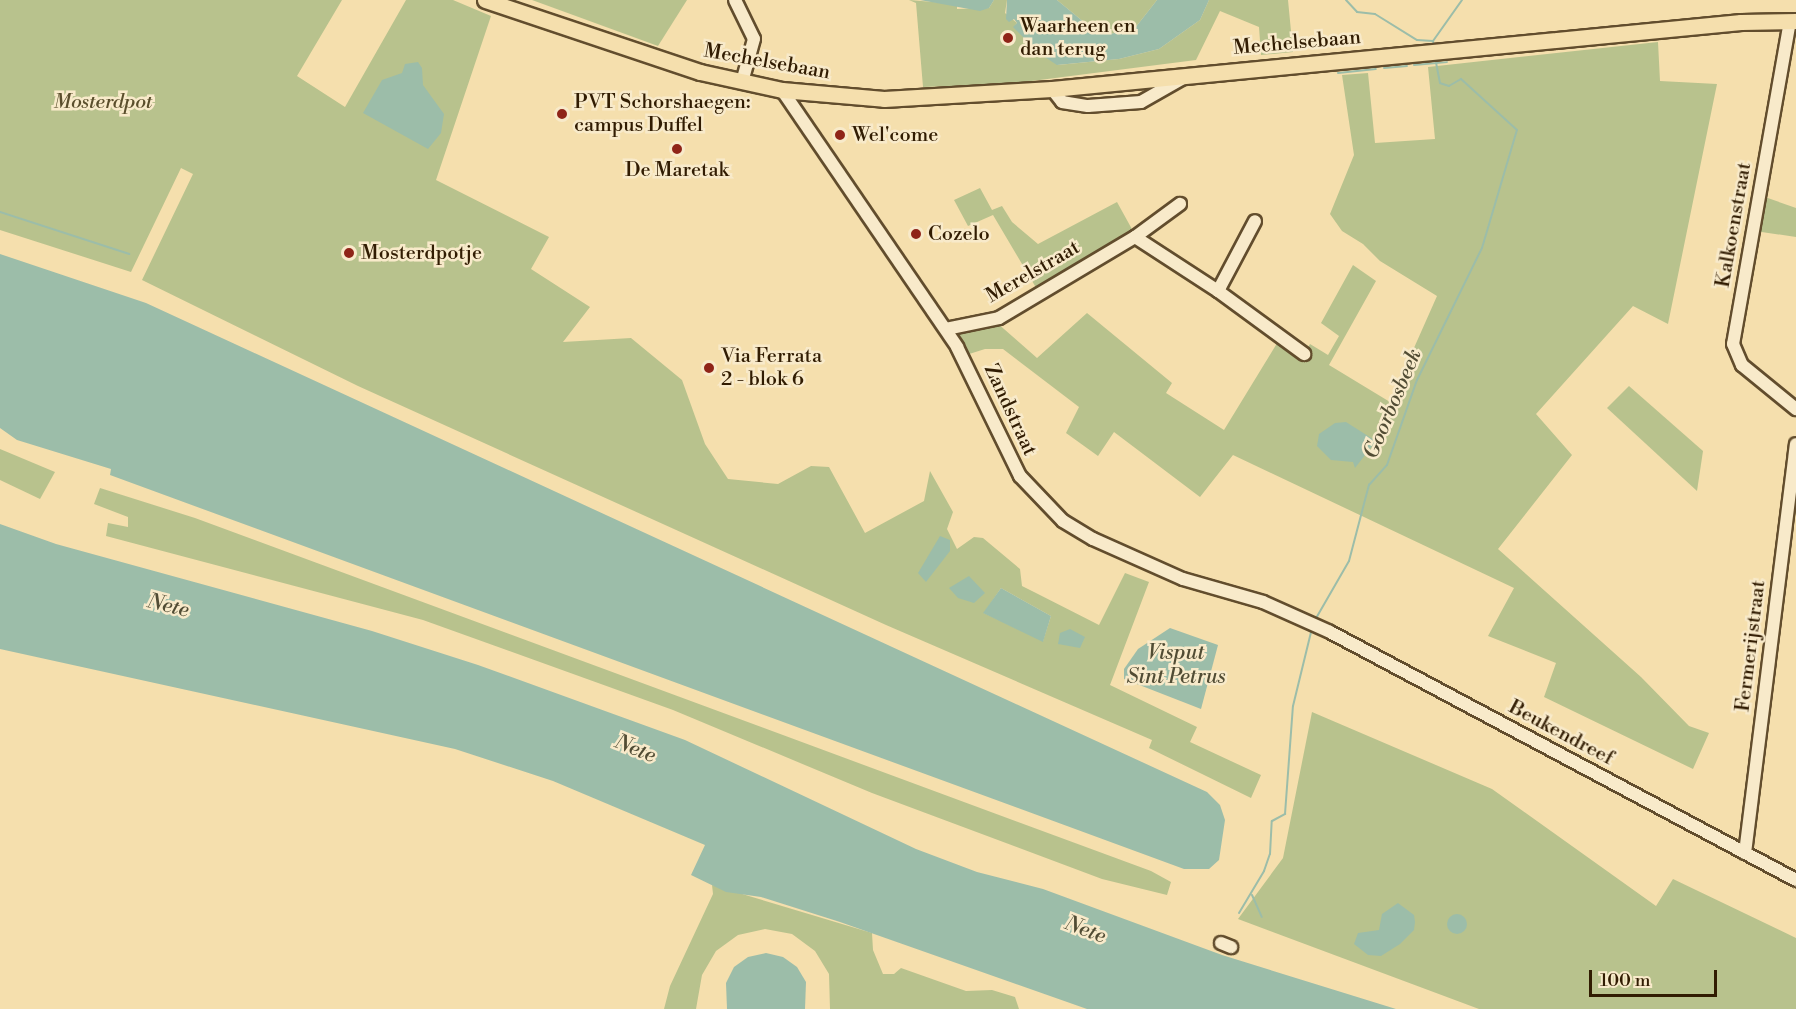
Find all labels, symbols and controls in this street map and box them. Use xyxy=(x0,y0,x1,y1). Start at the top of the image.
place label: Waarheen en dan terug xyxy=(1020,14,1136,61)
street label: Mechelsebaan xyxy=(1232,25,1362,61)
marker: Waarheen en dan terug xyxy=(1001,31,1015,45)
street label: Mechelsebaan xyxy=(702,39,832,85)
park label: Mosterdpot xyxy=(54,90,152,114)
place label: PVT Schorshaegen: campus Duffel xyxy=(574,90,751,137)
marker: PVT Schorshaegen: campus Duffel xyxy=(555,107,569,121)
place label: Wel'come xyxy=(852,123,938,147)
marker: Wel'come xyxy=(833,128,847,142)
marker: De Maretak xyxy=(670,142,684,156)
place label: De Maretak xyxy=(625,158,729,182)
street label: Kalkoenstraat xyxy=(1711,160,1757,290)
place label: Cozelo xyxy=(928,222,990,246)
marker: Cozelo xyxy=(909,227,923,241)
street label: Merelstraat xyxy=(982,236,1084,308)
place label: Mosterdpotje xyxy=(361,241,482,265)
marker: Mosterdpotje xyxy=(342,246,356,260)
place label: Via Ferrata 2 - blok 6 xyxy=(721,344,822,391)
water label: Goorbosbeek xyxy=(1358,345,1428,463)
street label: Zandstraat xyxy=(978,360,1042,460)
marker: Via Ferrata 2 - blok 6 xyxy=(702,361,716,375)
street label: Fermerijstraat xyxy=(1731,579,1771,713)
water label: Nete xyxy=(144,589,192,623)
water label: Visput Sint Petrus xyxy=(1126,640,1226,690)
street label: Beukendreef xyxy=(1505,695,1617,771)
water label: Nete xyxy=(611,729,659,769)
water label: Nete xyxy=(1061,911,1109,949)
scale bar xyxy=(1592,958,1720,996)
text: 100 m xyxy=(1600,969,1651,992)

